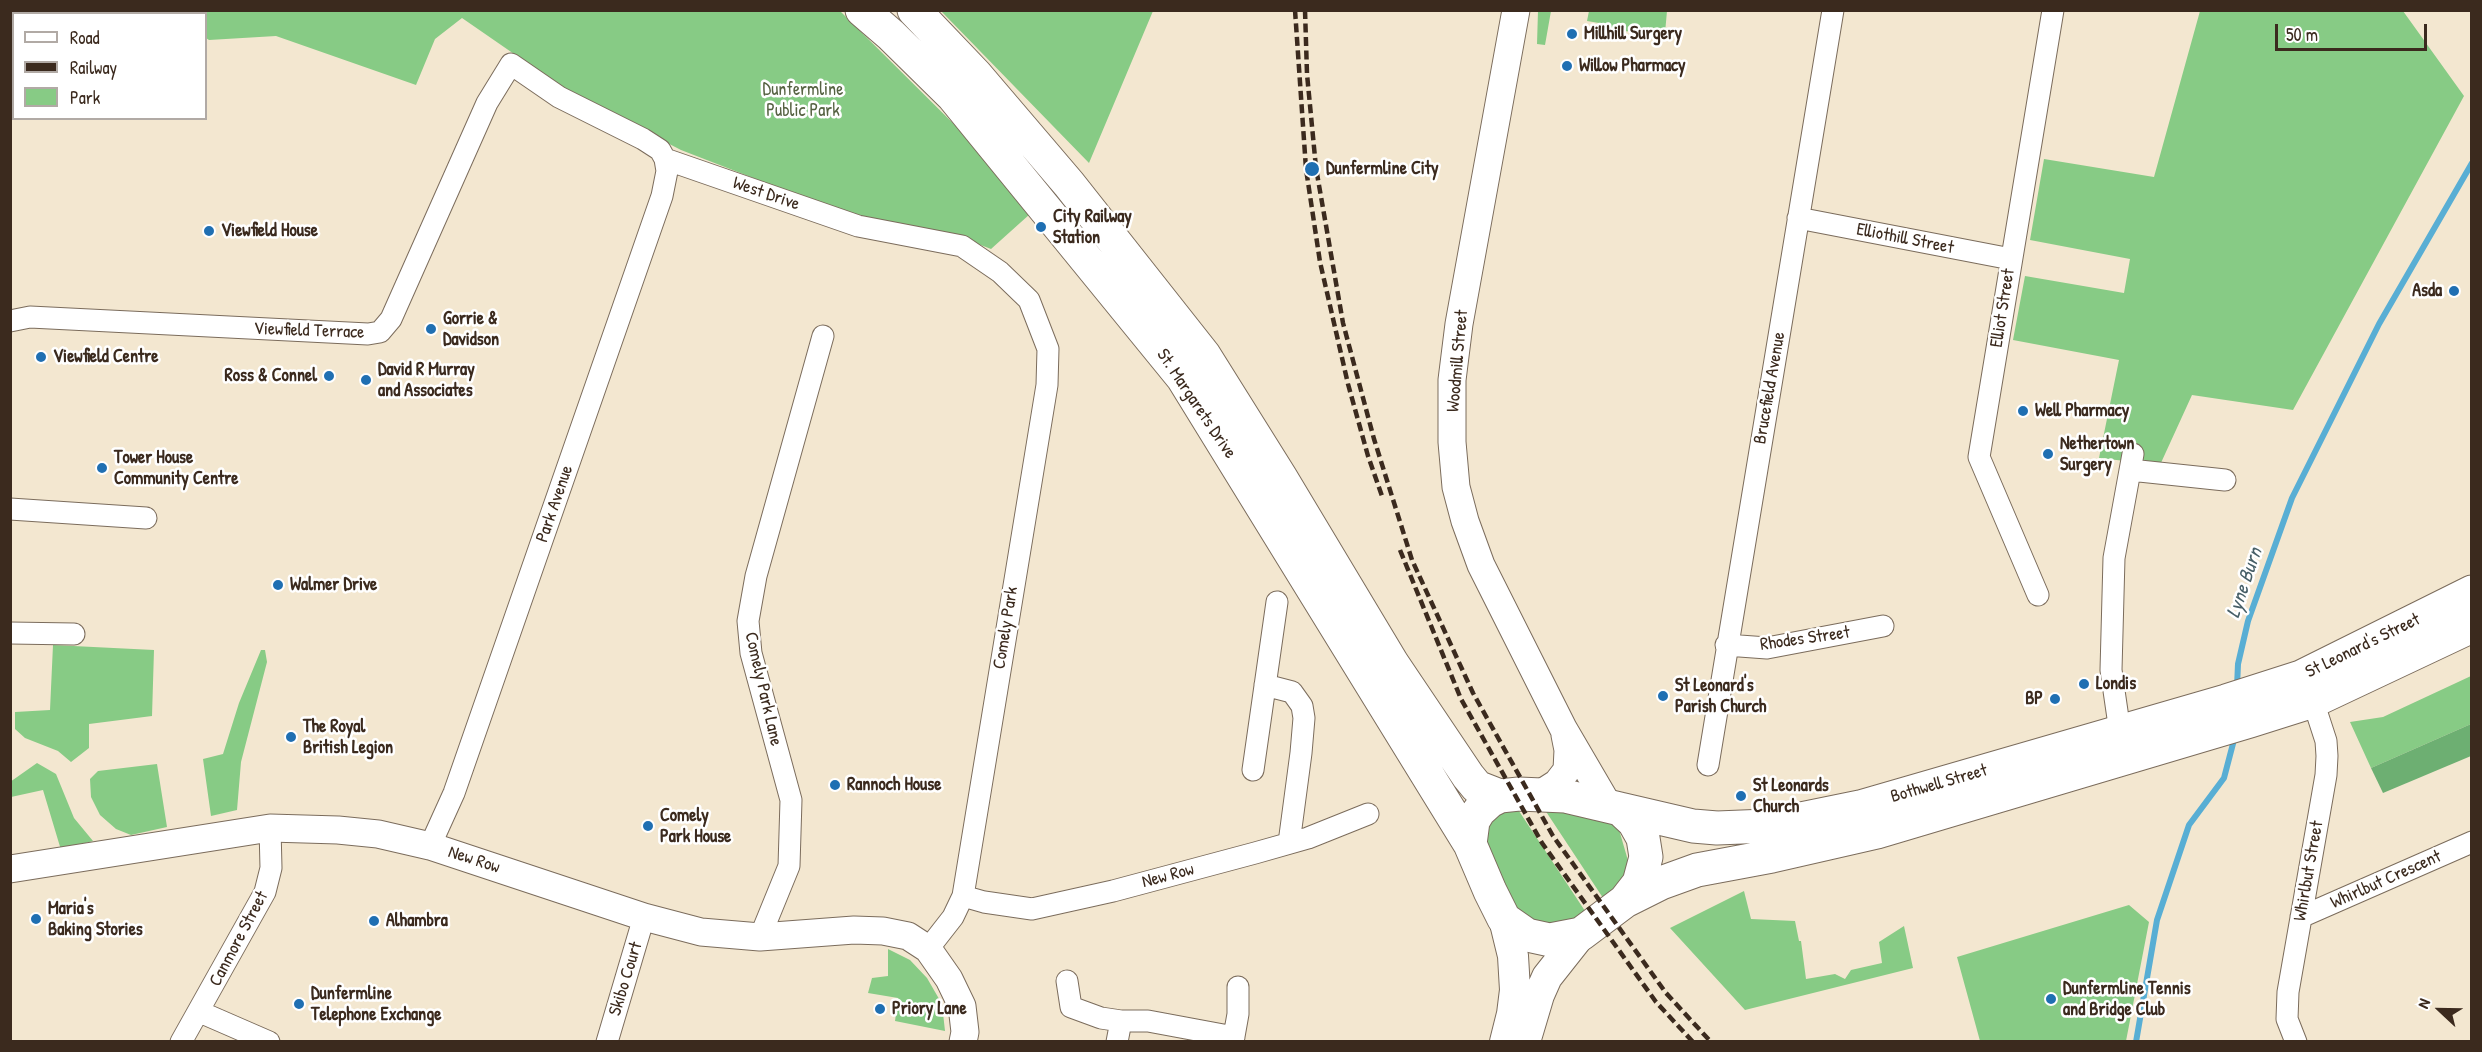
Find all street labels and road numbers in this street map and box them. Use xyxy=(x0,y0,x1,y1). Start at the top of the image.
street label: West Drive xyxy=(730,172,802,216)
street label: Elliothill Street xyxy=(1855,219,1955,259)
street label: Elliot Street xyxy=(1986,267,2020,349)
street label: Woodmill Street xyxy=(1443,309,1473,413)
street label: Viewfield Terrace xyxy=(253,318,365,344)
street label: Brucefield Avenue xyxy=(1750,330,1790,446)
street label: St. Margarets Drive xyxy=(1151,345,1241,463)
street label: Park Avenue xyxy=(532,463,578,545)
street label: Comely Park xyxy=(989,585,1023,671)
street label: St Leonard's Street xyxy=(2302,609,2424,683)
street label: Rhodes Street xyxy=(1759,622,1851,656)
street label: Comely Park Lane xyxy=(739,630,787,748)
street label: Bothwell Street xyxy=(1888,760,1990,808)
street label: Whirlbut Street xyxy=(2290,819,2328,923)
street label: New Row xyxy=(445,842,503,878)
street label: Whirlbut Crescent xyxy=(2327,846,2445,914)
street label: New Row xyxy=(1140,859,1196,893)
street label: Canmore Street xyxy=(205,888,273,990)
street label: Skibo Court xyxy=(605,939,647,1019)

